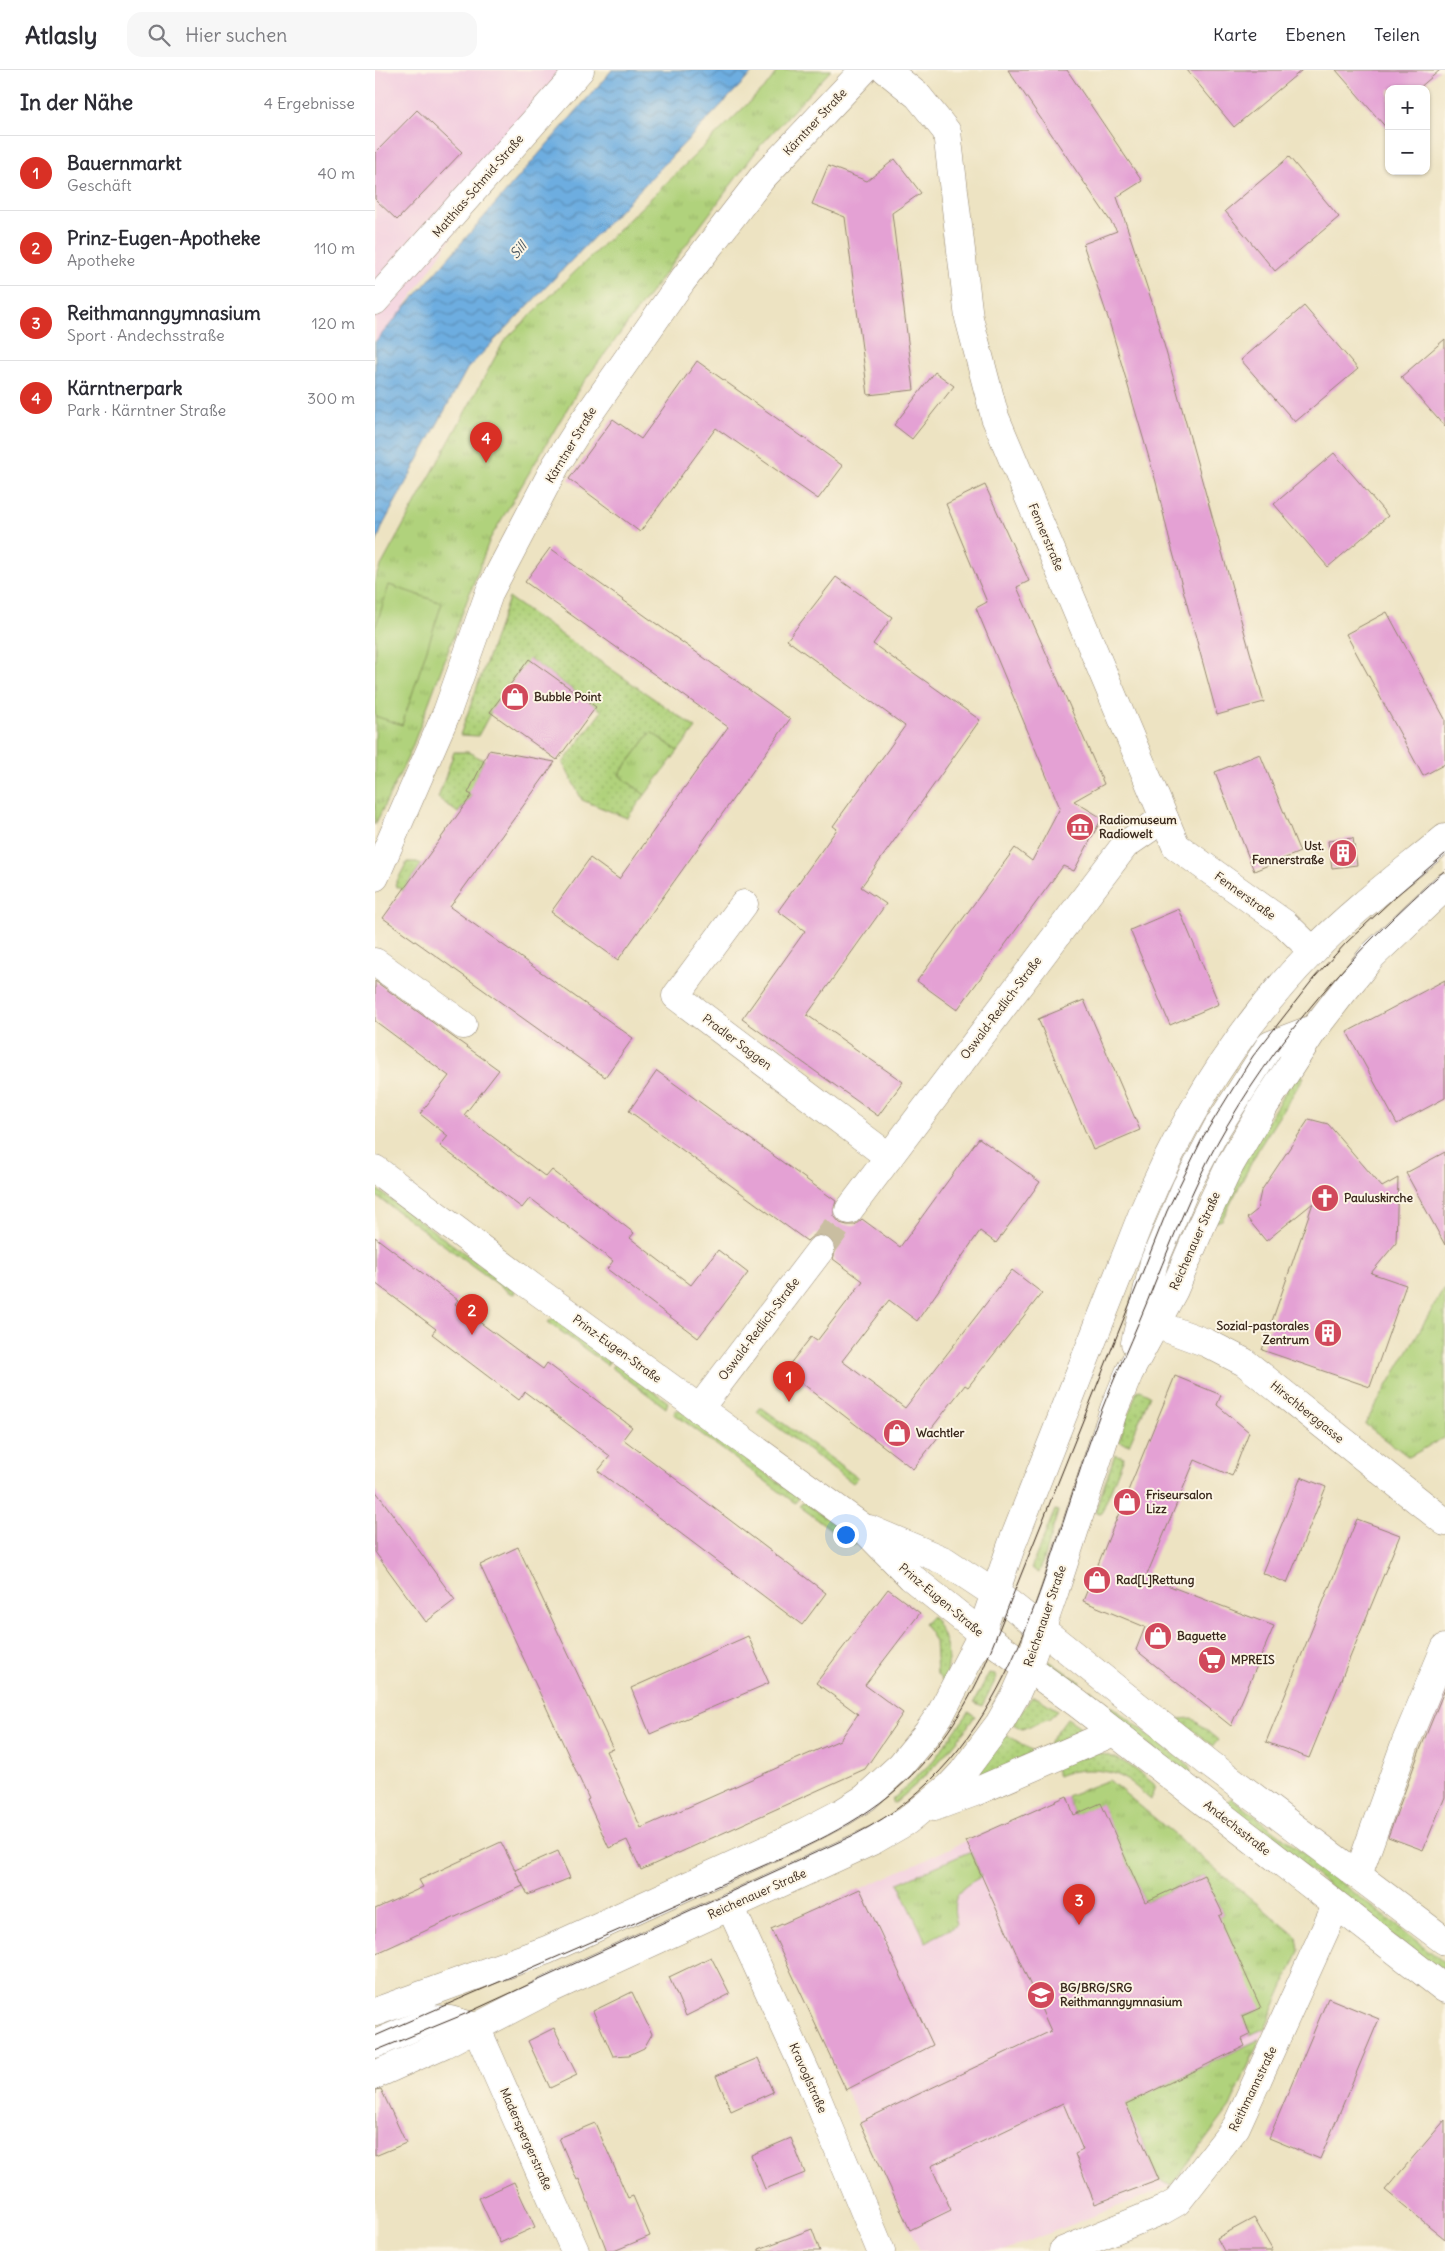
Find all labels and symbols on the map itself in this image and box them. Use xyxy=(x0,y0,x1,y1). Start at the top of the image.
street label: Kärntner Straße xyxy=(780,85,850,158)
street label: Matthias-Schmid-Straße xyxy=(429,131,526,240)
water label: Sill xyxy=(506,236,532,262)
street label: Kärntner Straße xyxy=(542,404,599,486)
pin: 4 xyxy=(470,422,502,463)
street label: Fennerstraße xyxy=(1025,501,1067,573)
shop icon: Bubble Point xyxy=(500,682,530,712)
place label: Bubble Point xyxy=(534,689,602,704)
museum icon: Radiomuseum Radiowelt xyxy=(1065,812,1095,842)
place label: Radiomuseum Radiowelt xyxy=(1099,812,1177,841)
place label: Ust. Fennerstraße xyxy=(1252,838,1325,867)
building icon: Ust. Fennerstraße xyxy=(1328,838,1358,868)
street label: Fennerstraße xyxy=(1212,868,1279,923)
street label: Oswald-Redlich-Straße xyxy=(957,953,1044,1062)
street label: Pradler Saggen xyxy=(700,1011,775,1073)
church icon: Pauluskirche xyxy=(1310,1183,1340,1213)
street label: Reichenauer Straße xyxy=(1166,1189,1223,1292)
place label: Pauluskirche xyxy=(1344,1190,1414,1205)
street label: Oswald-Redlich-Straße xyxy=(715,1274,802,1383)
pin: 2 xyxy=(456,1294,488,1335)
street label: Prinz-Eugen-Straße xyxy=(570,1311,665,1386)
place label: Sozial-pastorales Zentrum xyxy=(1217,1318,1310,1347)
building icon: Sozial-pastorales Zentrum xyxy=(1313,1318,1343,1348)
pin: 1 xyxy=(773,1361,805,1402)
street label: Hirschberggasse xyxy=(1268,1377,1347,1446)
shop icon: Wachtler xyxy=(882,1418,912,1448)
place label: Wachtler xyxy=(916,1425,964,1440)
shop icon: Friseursalon Lizz xyxy=(1112,1487,1142,1517)
place label: Friseursalon Lizz xyxy=(1146,1487,1212,1516)
your location xyxy=(833,1522,859,1548)
street label: Prinz-Eugen-Straße xyxy=(896,1560,987,1639)
street label: Reichenauer Straße xyxy=(1020,1563,1069,1668)
shop icon: Rad[L]Rettung xyxy=(1082,1565,1112,1595)
place label: Rad[L]Rettung xyxy=(1116,1572,1195,1588)
shop icon: Baguette xyxy=(1143,1621,1173,1651)
place label: Baguette xyxy=(1177,1628,1227,1644)
supermarket icon: MPREIS xyxy=(1197,1645,1227,1675)
place label: MPREIS xyxy=(1231,1652,1275,1667)
street label: Andechsstraße xyxy=(1201,1797,1274,1858)
street label: Reichenauer Straße xyxy=(705,1865,808,1922)
pin: 3 xyxy=(1063,1884,1095,1925)
school or university icon: BG/BRG/SRG Reithmanngymnasium xyxy=(1026,1980,1056,2010)
place label: BG/BRG/SRG Reithmanngymnasium xyxy=(1060,1980,1183,2010)
street label: Kravoglstraße xyxy=(786,2040,831,2115)
street label: Reithmannstraße xyxy=(1225,2044,1280,2134)
street label: Maderspergerstraße xyxy=(497,2085,556,2192)

